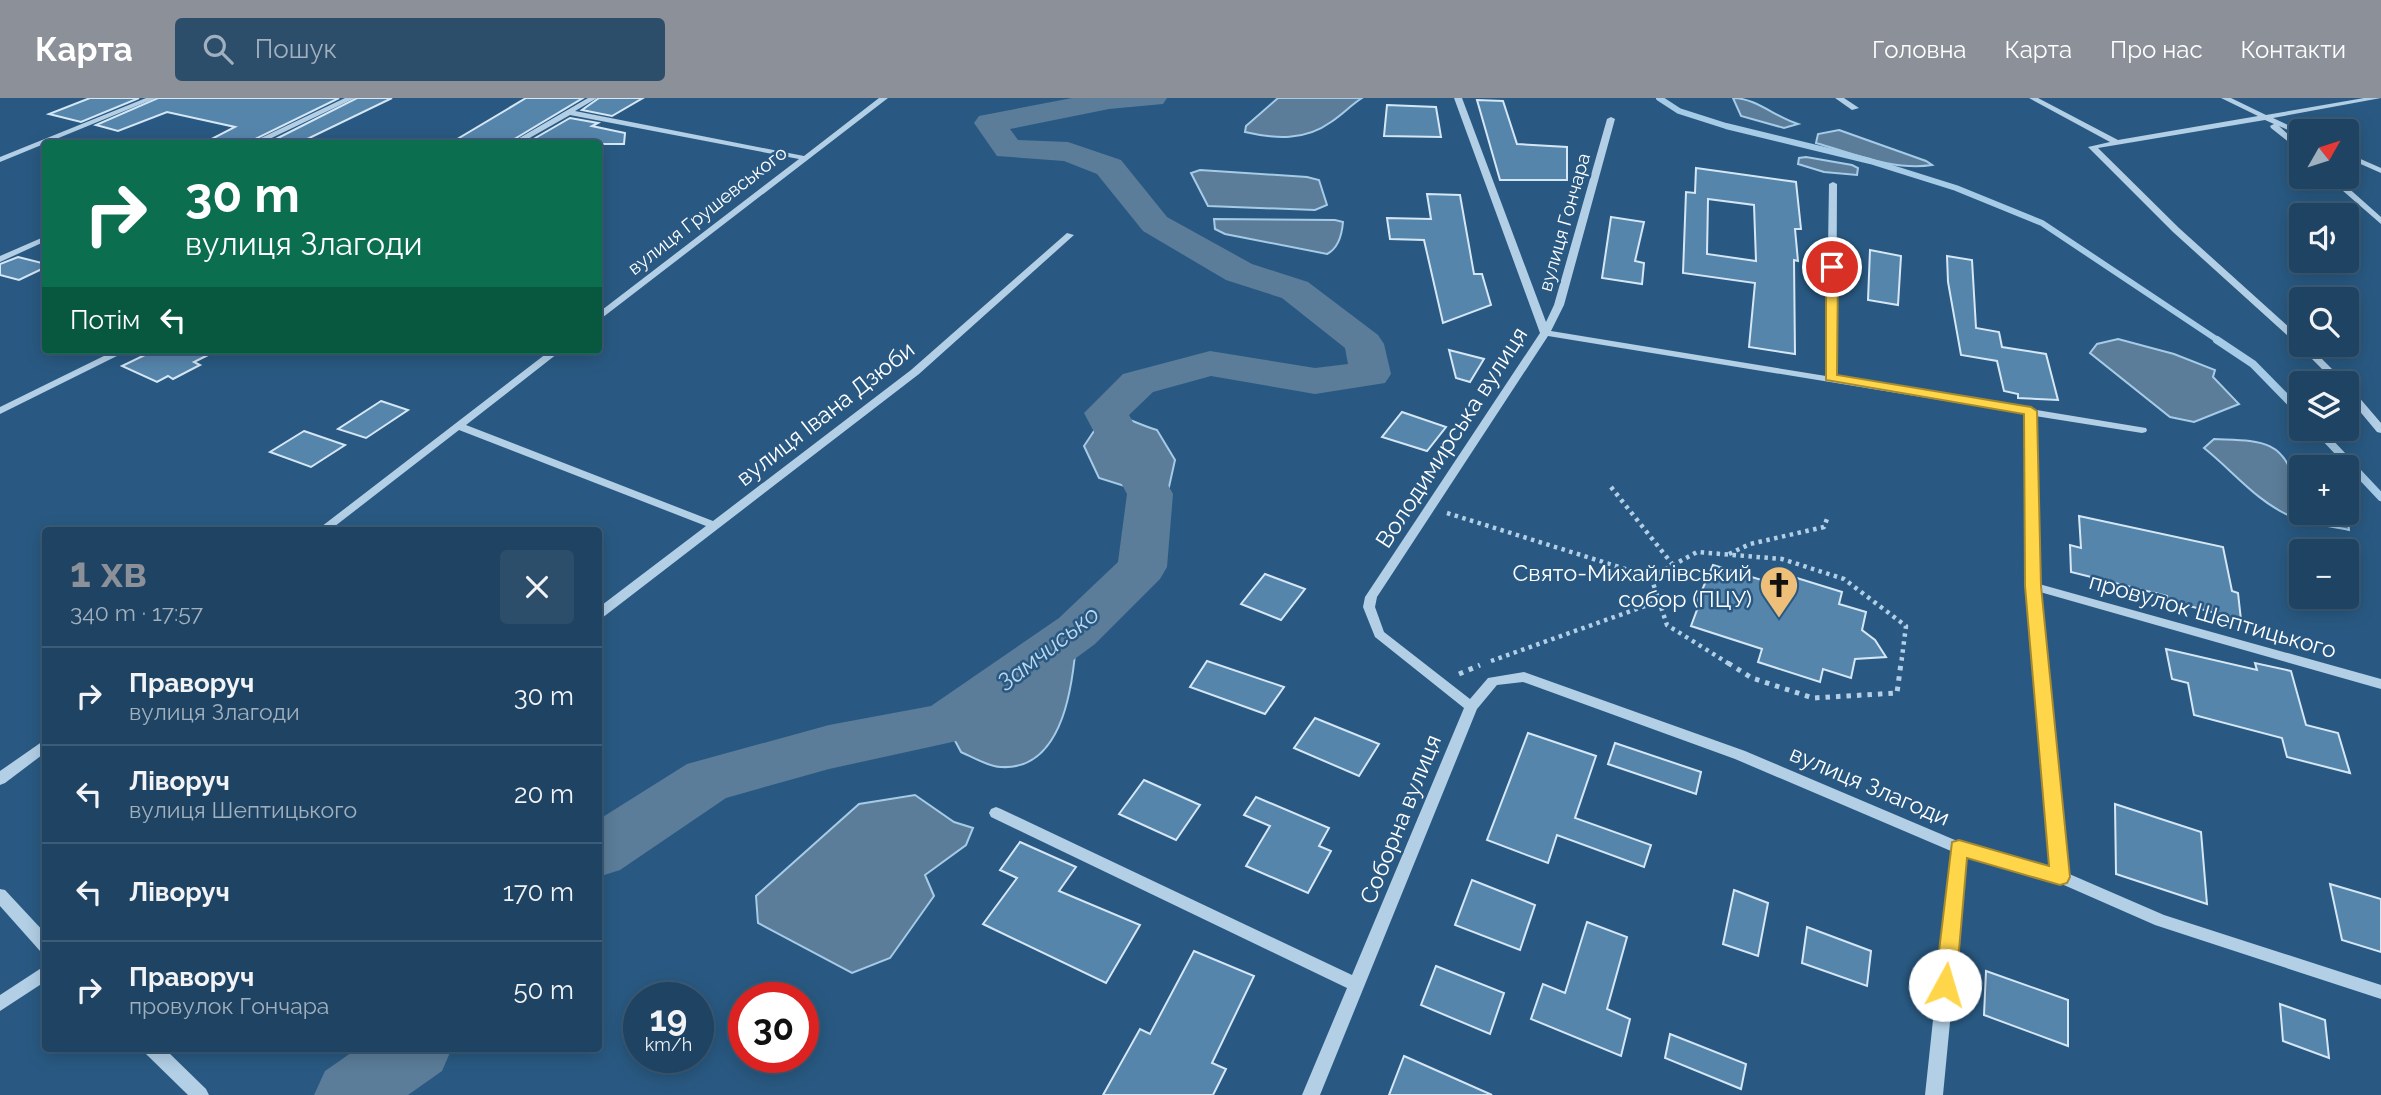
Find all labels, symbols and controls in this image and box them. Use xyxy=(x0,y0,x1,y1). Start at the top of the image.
search box xyxy=(175,18,665,81)
text: Карта xyxy=(35,30,133,69)
icon: search xyxy=(199,30,237,68)
text: Пошук xyxy=(255,34,337,64)
text: Головна xyxy=(1872,35,1966,64)
text: Карта xyxy=(2004,35,2072,64)
text: Про нас xyxy=(2110,35,2203,64)
text: Контакти xyxy=(2241,35,2346,64)
north arrow xyxy=(2289,119,2359,189)
map controls xyxy=(2289,119,2359,609)
street label: вулиця Грушевського xyxy=(623,141,791,279)
street label: вулиця Гончара xyxy=(1534,150,1594,294)
text: 30 m xyxy=(185,166,300,223)
icon: right xyxy=(70,168,161,259)
button: sound xyxy=(2289,203,2359,273)
text: вулиця Злагоди xyxy=(185,225,423,262)
pin xyxy=(1802,237,1862,297)
icon: arrive xyxy=(1813,248,1851,286)
button: search xyxy=(2289,287,2359,357)
icon: left xyxy=(154,301,192,339)
text: Потім xyxy=(70,305,140,335)
street label: Володимирська вулиця xyxy=(1370,322,1532,552)
street label: вулиця Івана Дзюби xyxy=(731,335,919,491)
button: layers xyxy=(2289,371,2359,441)
button: + xyxy=(2289,455,2359,525)
button: − xyxy=(2289,539,2359,609)
text: 1 хв xyxy=(70,548,147,597)
button: close xyxy=(500,550,574,624)
place label: Свято-Михайлівський собор (ПЦУ) xyxy=(1513,559,1752,612)
church icon: Свято-Михайлівський собор (ПЦУ) xyxy=(1758,564,1800,619)
street label: провулок Шептицького xyxy=(2086,567,2340,663)
text: 340 m · 17:57 xyxy=(70,599,203,626)
water label: Замчисько xyxy=(991,599,1105,697)
text: Праворуч xyxy=(129,668,254,698)
icon: right xyxy=(70,677,108,715)
text: 30 m xyxy=(514,681,574,711)
text: вулиця Злагоди xyxy=(129,698,300,725)
street label: Соборна вулиця xyxy=(1354,731,1446,907)
street label: вулиця Злагоди xyxy=(1786,739,1954,831)
text: Ліворуч xyxy=(129,766,230,796)
icon: left xyxy=(70,775,108,813)
text: 20 m xyxy=(514,779,574,809)
text: вулиця Шептицького xyxy=(129,796,357,823)
icon: left xyxy=(70,873,108,911)
text: Ліворуч xyxy=(129,877,230,907)
text: 170 m xyxy=(503,877,574,907)
position arrow xyxy=(1908,948,1982,1022)
text: Праворуч xyxy=(129,962,254,992)
icon: right xyxy=(70,971,108,1009)
text: 50 m xyxy=(513,975,574,1005)
speed limit sign: 30 xyxy=(728,982,819,1073)
text: провулок Гончара xyxy=(129,992,329,1019)
text: 19 xyxy=(650,998,687,1039)
text: km/h xyxy=(645,1034,692,1055)

